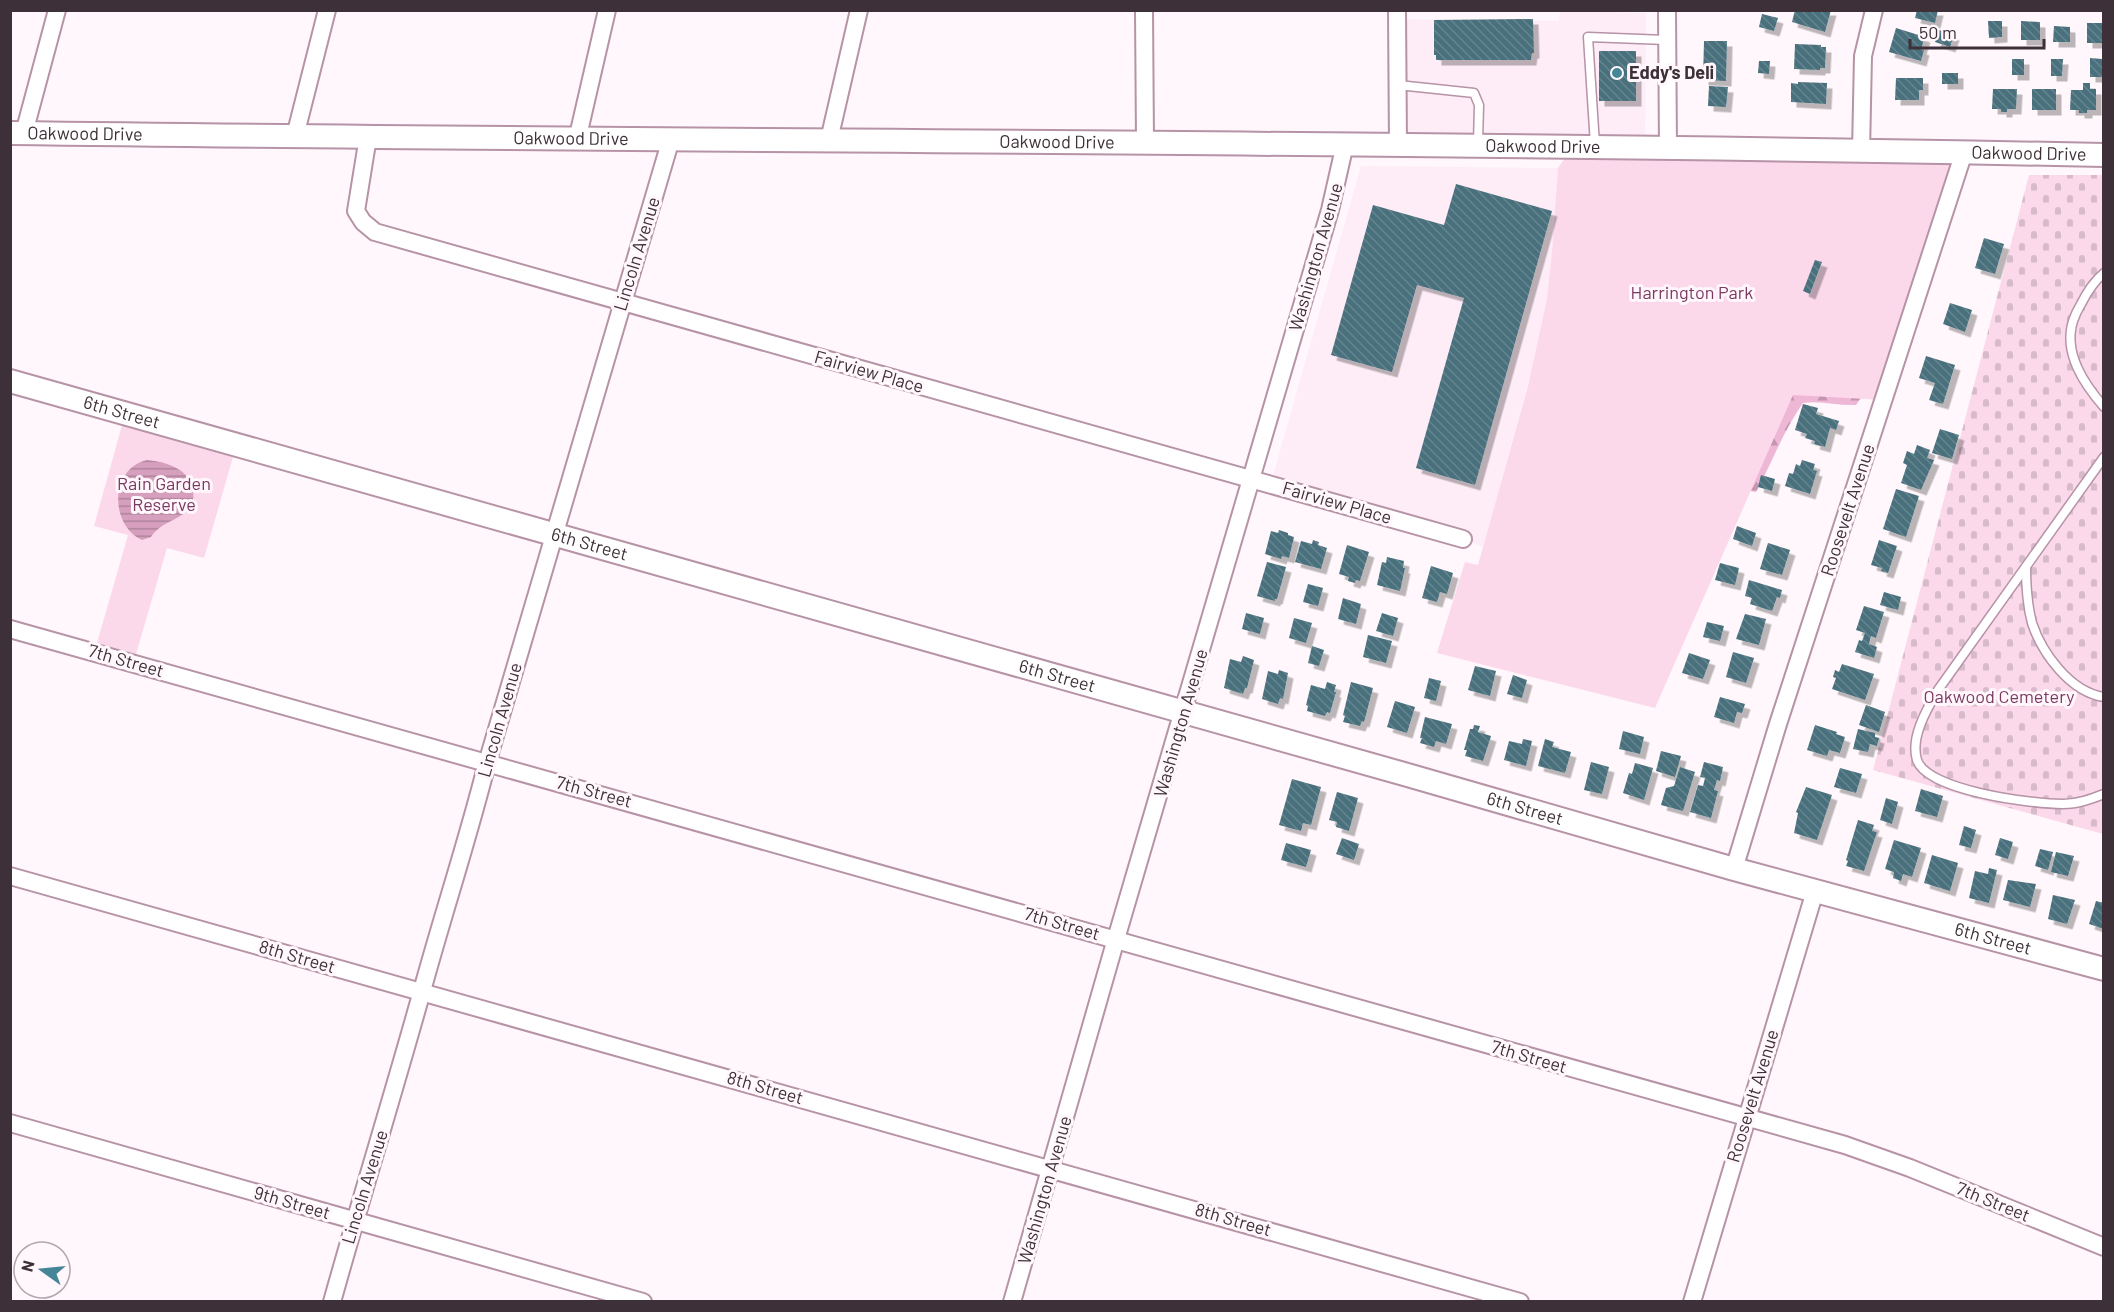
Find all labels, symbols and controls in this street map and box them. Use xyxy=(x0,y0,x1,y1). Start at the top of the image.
scale bar xyxy=(1910,12,2044,50)
text: 50 m xyxy=(1919,21,1957,43)
place label: Eddy's Deli xyxy=(1629,61,1714,83)
marker: Eddy's Deli xyxy=(1610,66,1624,80)
street label: Oakwood Drive xyxy=(27,121,143,145)
street label: Oakwood Drive xyxy=(513,126,629,149)
street label: Oakwood Drive xyxy=(999,130,1115,153)
street label: Oakwood Drive xyxy=(1485,134,1601,157)
street label: Oakwood Drive xyxy=(1971,141,2087,165)
street label: Washington Avenue xyxy=(1283,180,1347,333)
street label: Lincoln Avenue xyxy=(608,194,664,313)
park label: Harrington Park xyxy=(1631,281,1753,303)
street label: Fairview Place xyxy=(812,345,926,397)
street label: 6th Street xyxy=(81,390,163,433)
street label: Roosevelt Avenue xyxy=(1815,441,1879,579)
park label: Rain Garden Reserve xyxy=(117,472,211,515)
street label: Fairview Place xyxy=(1280,476,1394,528)
street label: 6th Street xyxy=(549,522,630,565)
street label: 7th Street xyxy=(86,639,167,681)
street label: Washington Avenue xyxy=(1148,646,1212,799)
street label: 6th Street xyxy=(1017,654,1098,696)
street label: Lincoln Avenue xyxy=(472,660,526,780)
park label: Oakwood Cemetery xyxy=(1924,685,2074,707)
street label: 7th Street xyxy=(554,770,635,812)
street label: 6th Street xyxy=(1484,786,1566,829)
street label: 7th Street xyxy=(1022,902,1103,944)
street label: 6th Street xyxy=(1953,917,2034,959)
street label: 8th Street xyxy=(257,935,338,977)
street label: Roosevelt Avenue xyxy=(1721,1027,1783,1165)
street label: 7th Street xyxy=(1489,1035,1570,1077)
street label: 8th Street xyxy=(725,1066,806,1108)
street label: Washington Avenue xyxy=(1012,1113,1076,1266)
street label: Lincoln Avenue xyxy=(336,1127,392,1246)
street label: 7th Street xyxy=(1953,1176,2033,1226)
street label: 9th Street xyxy=(252,1181,333,1223)
street label: 8th Street xyxy=(1193,1198,1274,1240)
north arrow xyxy=(12,1240,72,1300)
text: N xyxy=(16,1258,38,1274)

